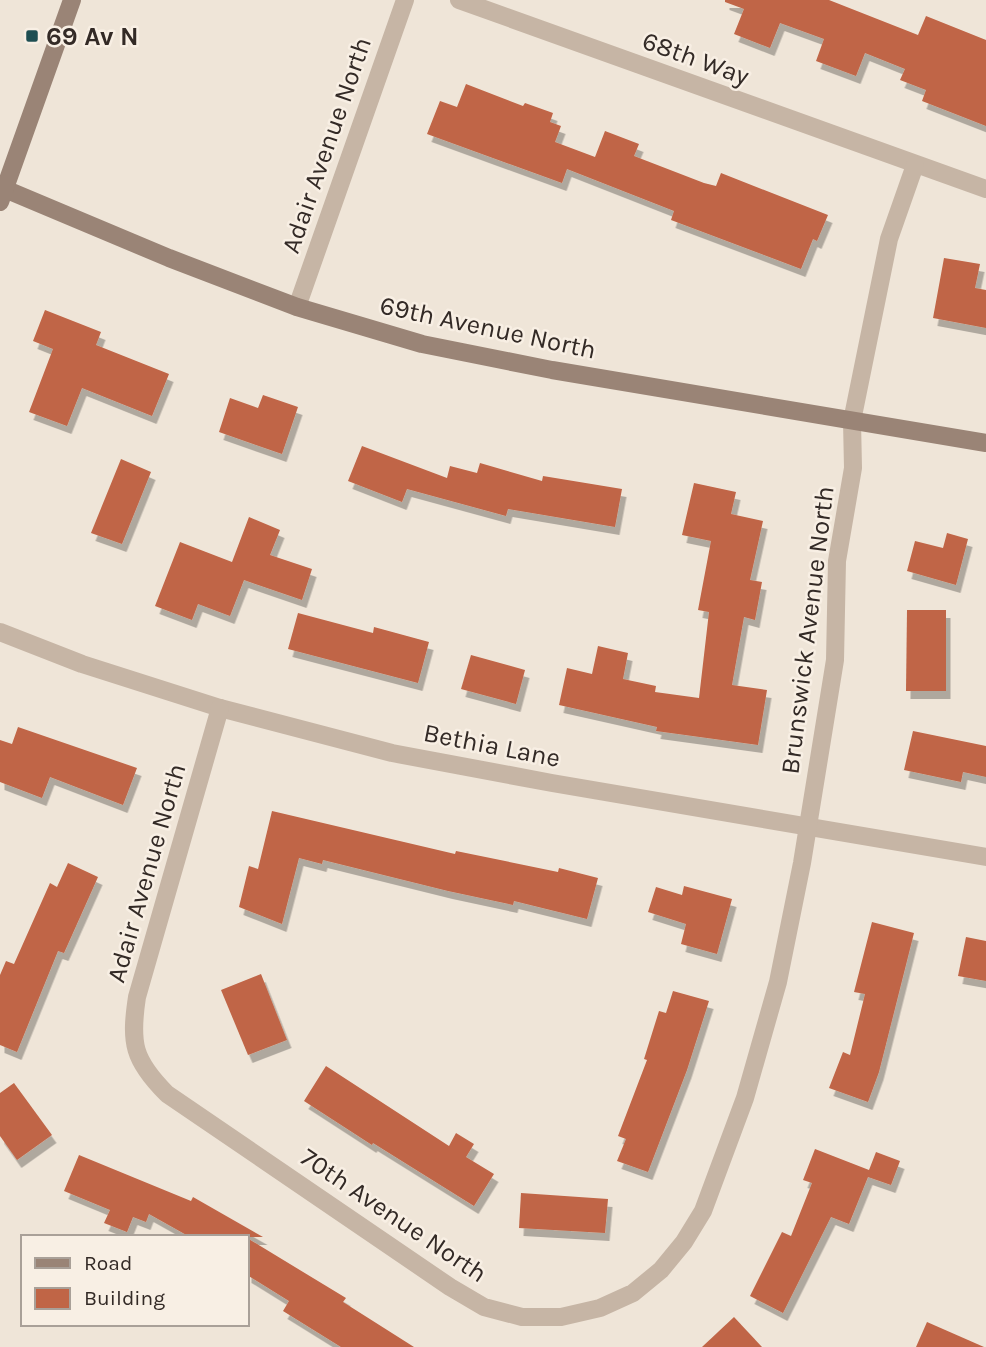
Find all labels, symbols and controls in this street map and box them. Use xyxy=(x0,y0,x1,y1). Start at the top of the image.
place label: 69 Av N xyxy=(46,21,139,52)
street label: 68th Way xyxy=(638,25,753,92)
marker: 69 Av N xyxy=(24,28,40,44)
street label: Adair Avenue North xyxy=(275,33,378,257)
street label: 69th Avenue North xyxy=(377,289,599,366)
street label: Brunswick Avenue North xyxy=(774,484,841,776)
street label: Bethia Lane xyxy=(421,717,563,774)
street label: Adair Avenue North xyxy=(100,760,193,986)
street label: 70th Avenue North xyxy=(295,1142,493,1289)
legend xyxy=(21,1235,248,1326)
text: Road xyxy=(84,1251,132,1275)
text: Building xyxy=(84,1286,165,1310)

